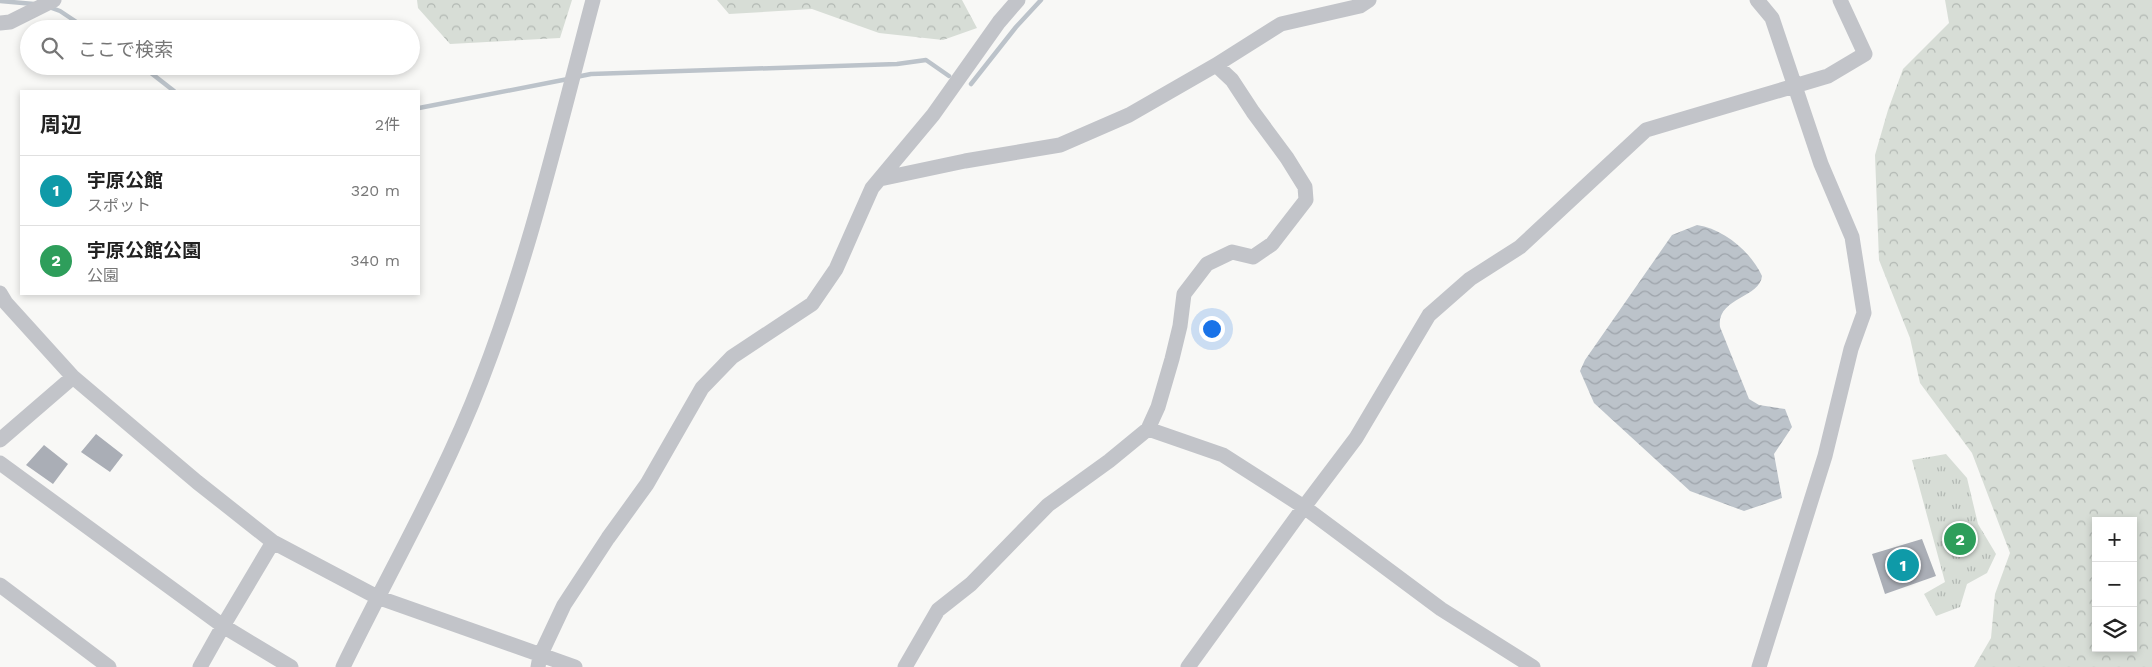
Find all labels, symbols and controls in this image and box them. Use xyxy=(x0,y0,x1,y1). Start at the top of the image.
search box xyxy=(20,20,420,75)
icon: search xyxy=(38,34,66,62)
text: ここで検索 xyxy=(78,38,173,61)
text: 周辺 xyxy=(40,112,82,137)
text: 2件 xyxy=(375,115,400,134)
text: 宇原公館 xyxy=(87,169,163,192)
text: 1 xyxy=(53,181,59,200)
text: 320 m xyxy=(351,181,400,200)
text: スポット xyxy=(87,196,151,215)
text: 宇原公館公園 xyxy=(87,239,201,262)
text: 2 xyxy=(51,251,61,270)
text: 340 m xyxy=(350,251,400,270)
text: 公園 xyxy=(87,266,119,285)
your location xyxy=(1199,316,1225,342)
map controls xyxy=(2092,517,2137,652)
button: + xyxy=(2092,517,2137,562)
pin: 2 xyxy=(1944,520,1976,558)
pin: 1 xyxy=(1887,546,1919,584)
button: − xyxy=(2092,562,2137,607)
button: layers xyxy=(2092,607,2137,652)

